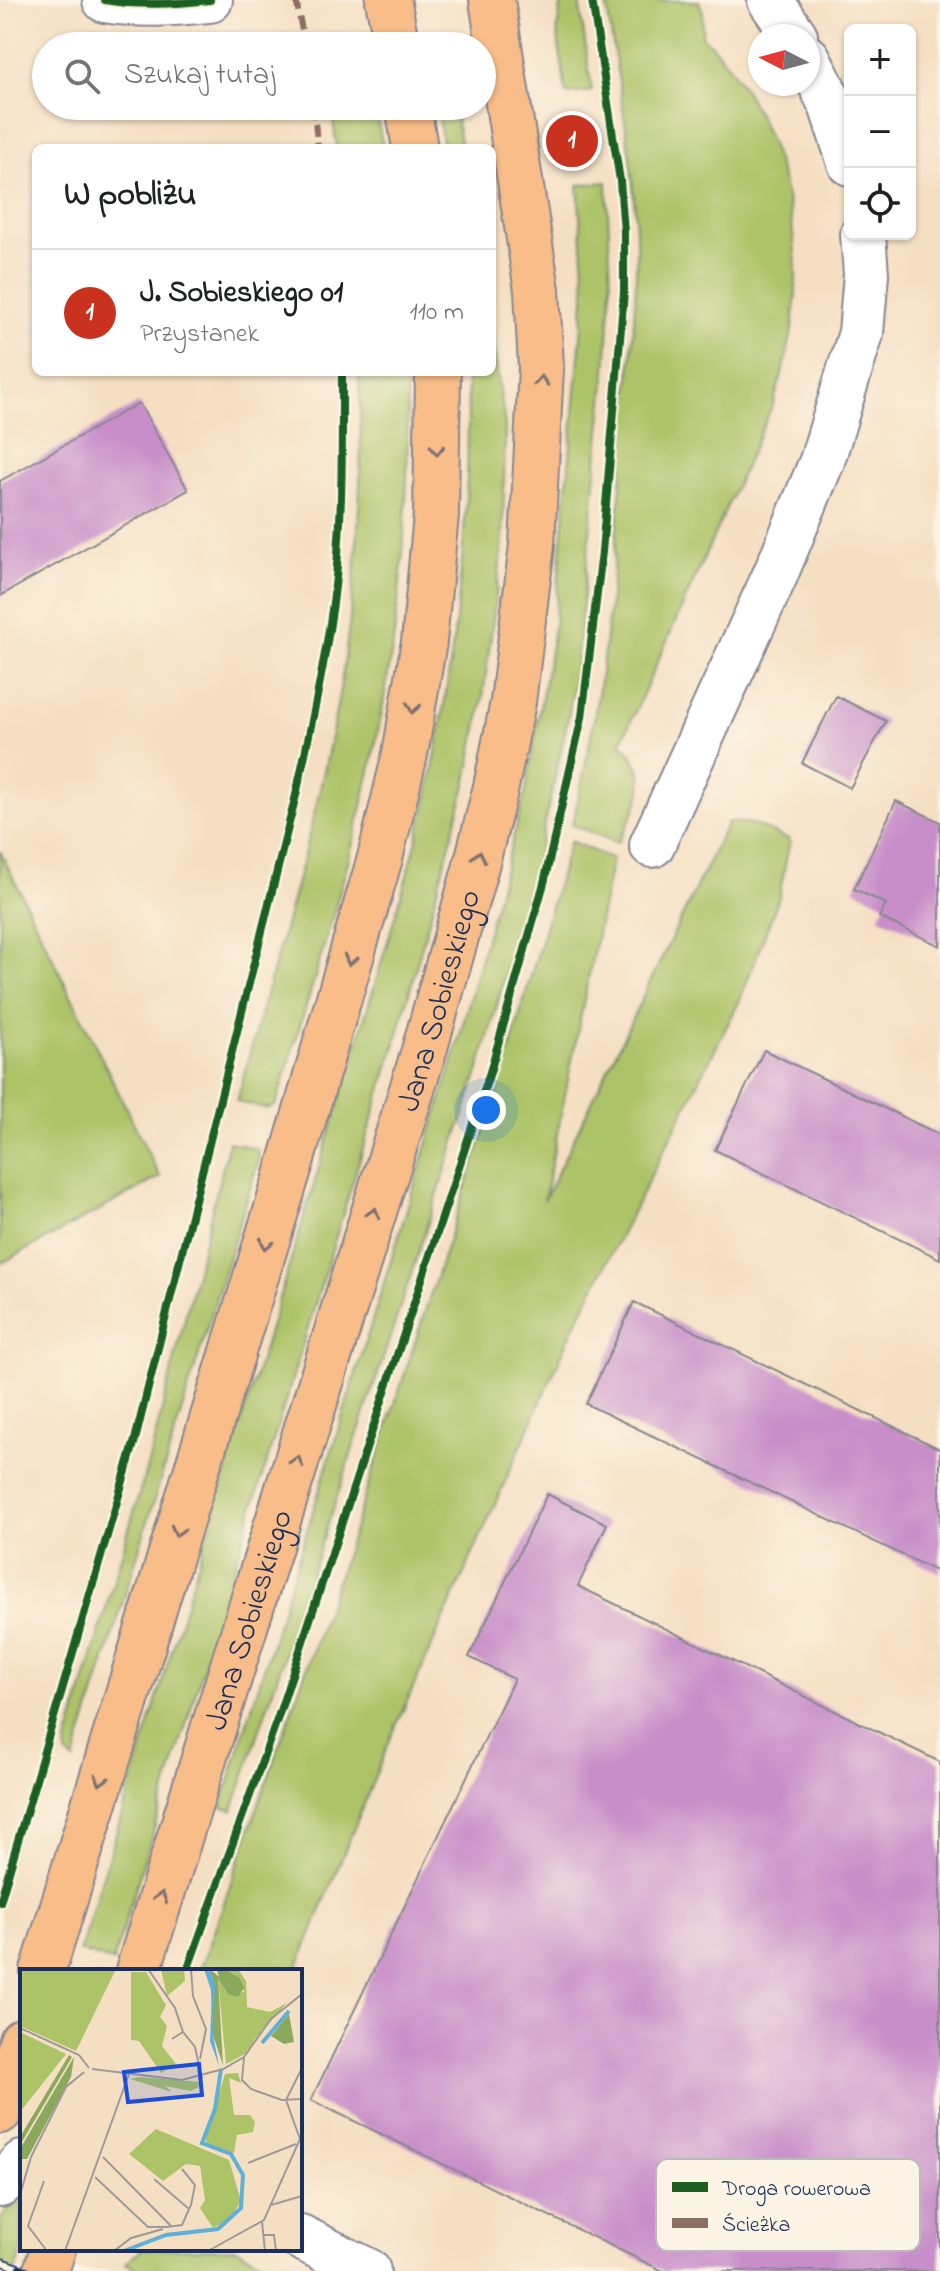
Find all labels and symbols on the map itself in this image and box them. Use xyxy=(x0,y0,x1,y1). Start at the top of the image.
north arrow xyxy=(748,24,820,96)
pin: 1 xyxy=(546,111,598,171)
one-way arrow xyxy=(532,374,549,387)
one-way arrow xyxy=(428,444,446,457)
one-way arrow xyxy=(405,702,422,715)
one-way arrow xyxy=(469,849,486,863)
street label: Jana Sobieskiego xyxy=(387,885,495,1118)
one-way arrow xyxy=(343,953,359,967)
your location xyxy=(466,1090,506,1130)
one-way arrow xyxy=(365,1206,381,1220)
one-way arrow xyxy=(259,1236,275,1250)
one-way arrow xyxy=(288,1455,304,1468)
street label: Jana Sobieskiego xyxy=(194,1504,307,1737)
one-way arrow xyxy=(170,1524,186,1538)
one-way arrow xyxy=(94,1772,110,1786)
one-way arrow xyxy=(152,1890,168,1904)
inset map xyxy=(20,1969,302,2251)
legend xyxy=(656,2159,920,2251)
text: Droga rowerowa xyxy=(721,2174,871,2207)
text: Ścieżka xyxy=(722,2210,790,2242)

